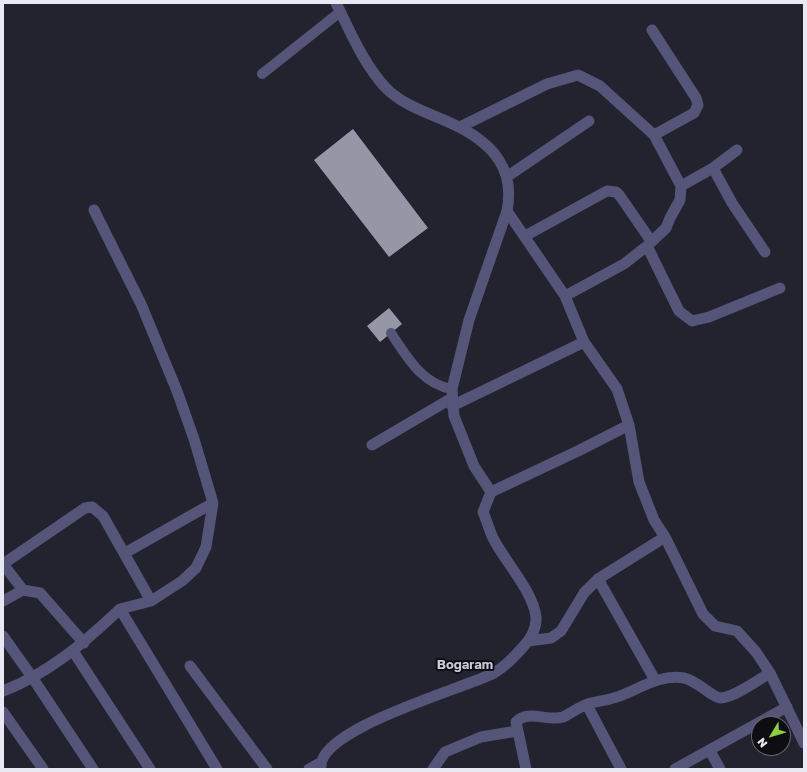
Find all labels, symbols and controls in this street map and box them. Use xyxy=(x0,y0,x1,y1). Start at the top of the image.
district label: Bogaram xyxy=(437,657,493,673)
north arrow xyxy=(751,716,791,756)
text: N xyxy=(754,736,770,750)

